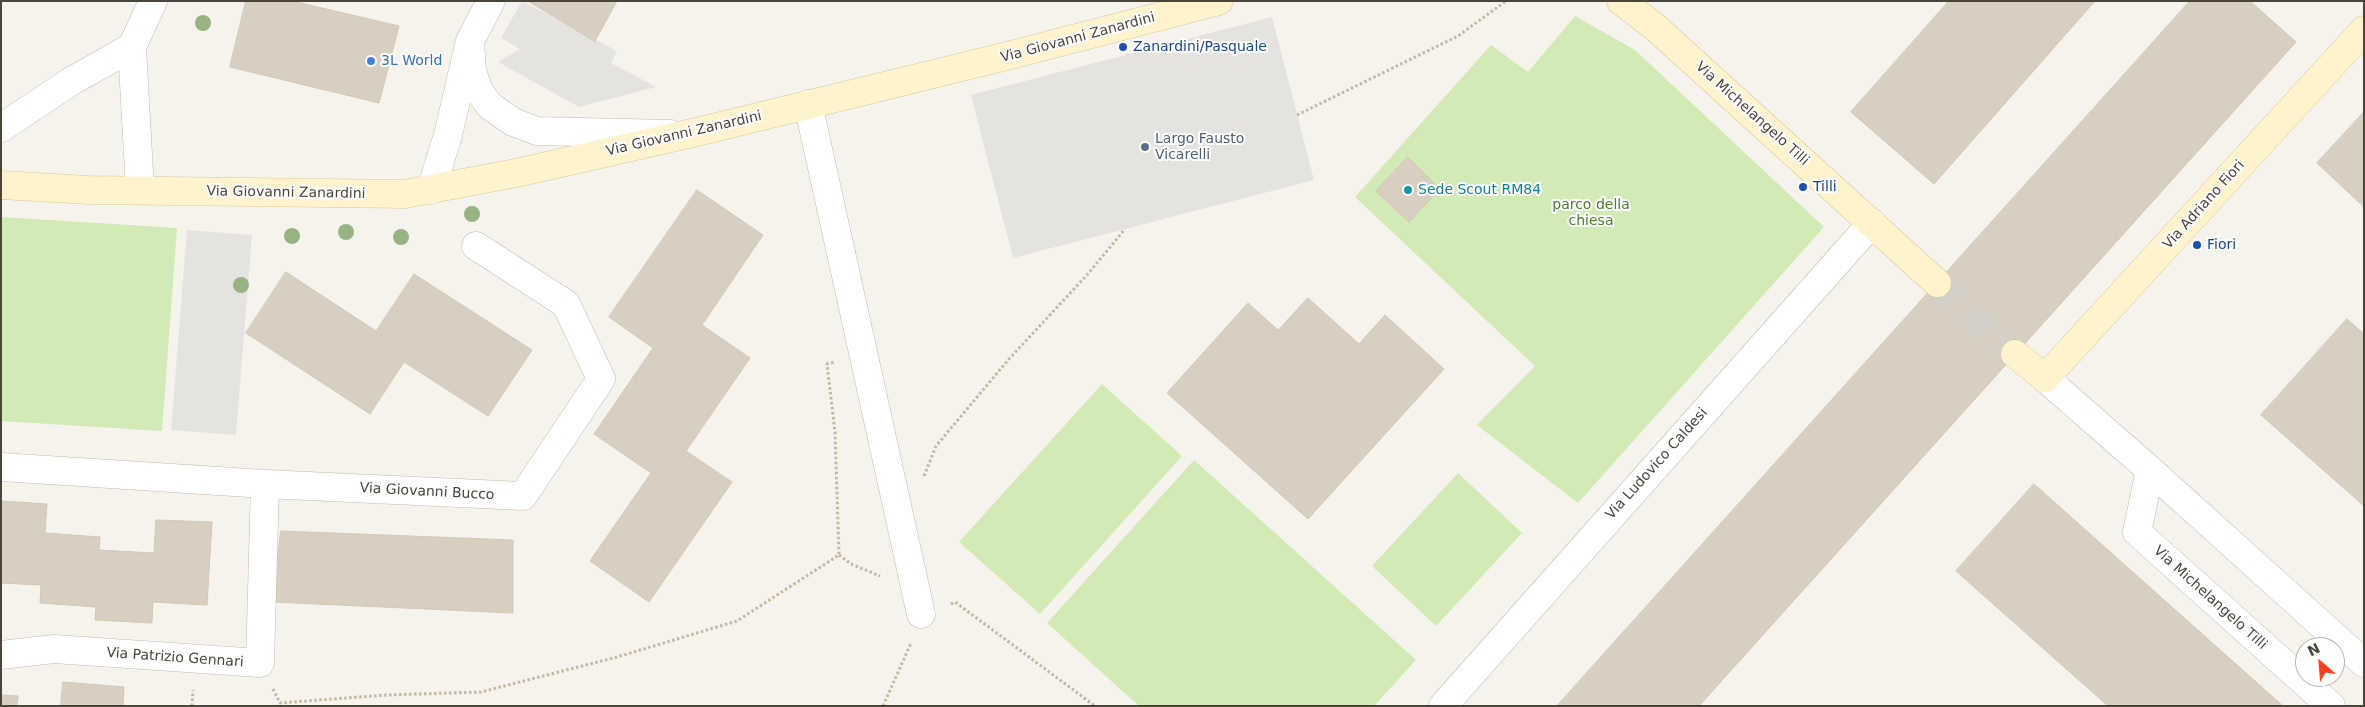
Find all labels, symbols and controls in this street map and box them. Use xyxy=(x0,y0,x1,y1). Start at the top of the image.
street label: Via Giovanni Zanardini xyxy=(999,9,1157,67)
place label: Zanardini/Pasquale xyxy=(1133,39,1267,55)
marker: Zanardini/Pasquale xyxy=(1117,41,1129,53)
place label: 3L World xyxy=(381,53,442,69)
marker: 3L World xyxy=(365,55,377,67)
street label: Via Michelangelo Tilli xyxy=(1692,59,1812,169)
street label: Via Giovanni Zanardini xyxy=(605,108,763,160)
place label: Largo Fausto Vicarelli xyxy=(1155,131,1244,164)
marker: Largo Fausto Vicarelli xyxy=(1139,141,1151,153)
street label: Via Adriano Fiori xyxy=(2160,157,2248,253)
place label: Tilli xyxy=(1813,179,1837,195)
marker: Tilli xyxy=(1797,181,1809,193)
place label: Sede Scout RM84 xyxy=(1418,182,1541,198)
street label: Via Giovanni Zanardini xyxy=(206,183,366,203)
marker: Sede Scout RM84 xyxy=(1402,184,1414,196)
park label: parco della chiesa xyxy=(1552,197,1630,230)
place label: Fiori xyxy=(2207,237,2236,253)
marker: Fiori xyxy=(2191,239,2203,251)
street label: Via Ludovico Caldesi xyxy=(1603,405,1711,523)
street label: Via Giovanni Bucco xyxy=(359,480,495,504)
street label: Via Michelangelo Tilli xyxy=(2150,543,2270,653)
north arrow xyxy=(2295,637,2345,687)
text: N xyxy=(2305,640,2322,659)
street label: Via Patrizio Gennari xyxy=(106,645,244,671)

